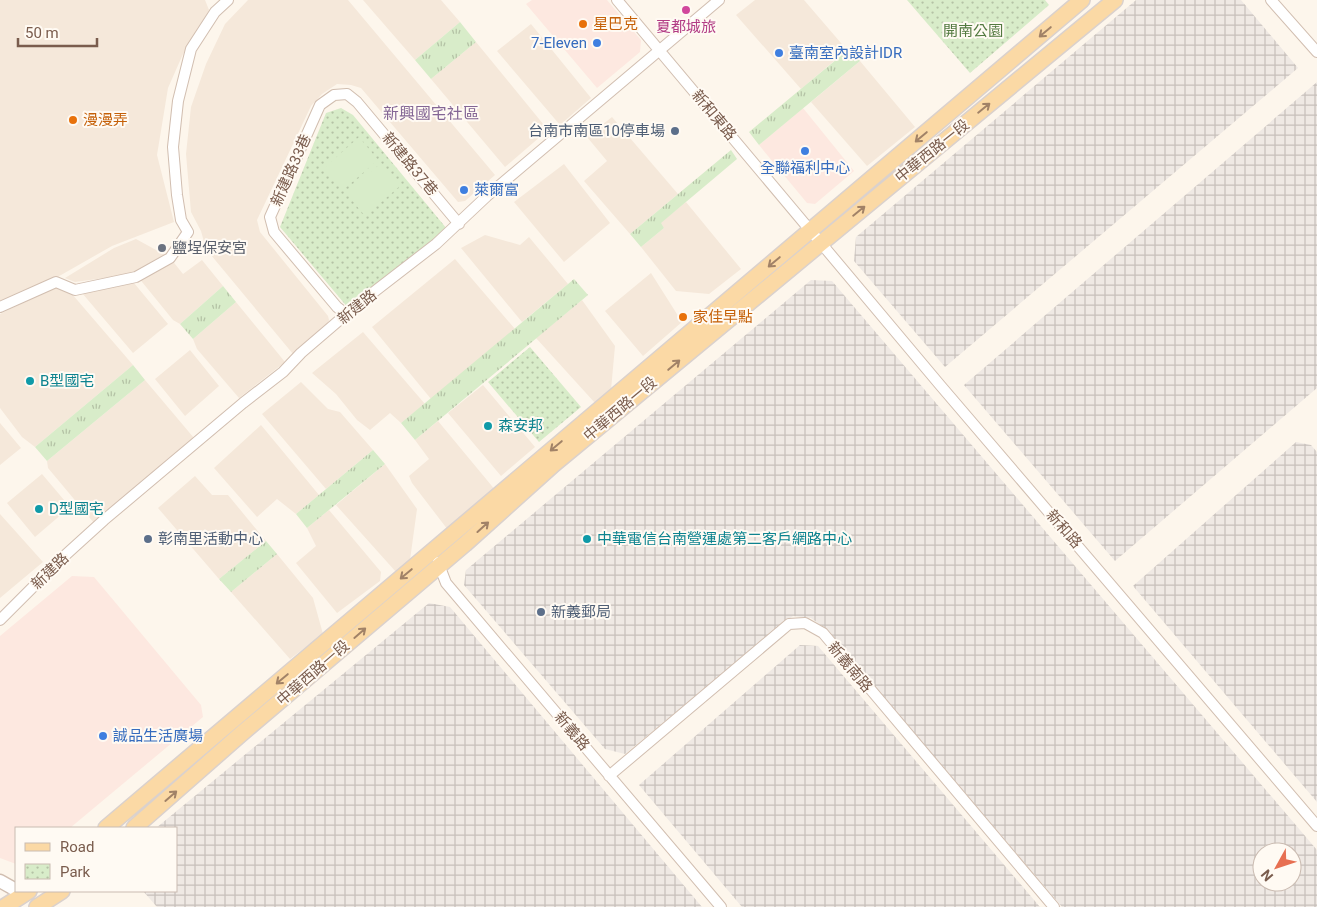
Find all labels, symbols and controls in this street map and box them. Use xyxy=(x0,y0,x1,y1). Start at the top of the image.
marker: 夏都城旅 xyxy=(680,4,692,16)
scale bar xyxy=(18,15,96,47)
place label: 星巴克 xyxy=(593,15,638,33)
marker: 星巴克 xyxy=(577,18,589,30)
place label: 夏都城旅 xyxy=(656,18,716,36)
park label: 開南公園 xyxy=(943,22,1003,40)
text: 50 m xyxy=(25,24,59,42)
one-way arrow xyxy=(1039,26,1052,37)
place label: 7-Eleven xyxy=(531,34,587,52)
marker: 7-Eleven xyxy=(591,37,603,49)
place label: 臺南室內設計IDR xyxy=(789,44,902,62)
marker: 臺南室內設計IDR xyxy=(773,47,785,59)
street label: 新和東路 xyxy=(688,86,740,144)
one-way arrow xyxy=(977,102,990,113)
district label: 新興國宅社區 xyxy=(383,104,479,123)
place label: 漫漫弄 xyxy=(83,111,128,129)
marker: 漫漫弄 xyxy=(67,114,79,126)
street label: 中華西路一段 xyxy=(891,116,973,186)
place label: 台南市南區10停車場 xyxy=(528,122,665,140)
marker: 台南市南區10停車場 xyxy=(669,125,681,137)
street label: 新建路37巷 xyxy=(378,129,442,199)
street label: 新建路33巷 xyxy=(267,131,315,209)
one-way arrow xyxy=(915,131,928,142)
marker: 全聯福利中心 xyxy=(799,145,811,157)
place label: 全聯福利中心 xyxy=(760,159,850,177)
place label: 萊爾富 xyxy=(474,181,519,199)
marker: 萊爾富 xyxy=(458,184,470,196)
one-way arrow xyxy=(852,206,865,217)
place label: 鹽埕保安宮 xyxy=(172,239,247,257)
marker: 鹽埕保安宮 xyxy=(156,242,168,254)
one-way arrow xyxy=(767,256,780,268)
street label: 新建路 xyxy=(334,286,380,328)
place label: 家佳早點 xyxy=(693,308,753,326)
marker: 家佳早點 xyxy=(677,311,689,323)
one-way arrow xyxy=(667,360,680,371)
place label: B型國宅 xyxy=(40,372,94,390)
street label: 中華西路一段 xyxy=(580,373,660,445)
marker: B型國宅 xyxy=(24,375,36,387)
place label: 森安邦 xyxy=(498,417,543,435)
marker: 森安邦 xyxy=(482,420,494,432)
one-way arrow xyxy=(550,441,563,452)
place label: D型國宅 xyxy=(49,500,104,518)
marker: D型國宅 xyxy=(33,503,45,515)
street label: 新和路 xyxy=(1042,506,1086,552)
one-way arrow xyxy=(477,521,490,533)
place label: 彰南里活動中心 xyxy=(158,530,263,548)
place label: 中華電信台南營運處第二客戶網路中心 xyxy=(597,530,852,548)
marker: 彰南里活動中心 xyxy=(142,533,154,545)
marker: 中華電信台南營運處第二客戶網路中心 xyxy=(581,533,593,545)
street label: 新建路 xyxy=(28,549,72,593)
one-way arrow xyxy=(399,568,412,580)
place label: 新義郵局 xyxy=(551,603,611,621)
marker: 新義郵局 xyxy=(535,606,547,618)
one-way arrow xyxy=(354,628,367,639)
street label: 中華西路一段 xyxy=(273,637,353,709)
street label: 新義南路 xyxy=(824,638,876,696)
one-way arrow xyxy=(275,673,288,685)
street label: 新義路 xyxy=(551,708,593,754)
place label: 誠品生活廣場 xyxy=(113,727,203,745)
marker: 誠品生活廣場 xyxy=(97,730,109,742)
one-way arrow xyxy=(164,790,177,802)
legend xyxy=(15,827,178,892)
text: Road xyxy=(60,838,94,856)
north arrow xyxy=(1252,842,1302,892)
text: Park xyxy=(60,863,91,881)
text: N xyxy=(1258,866,1276,884)

